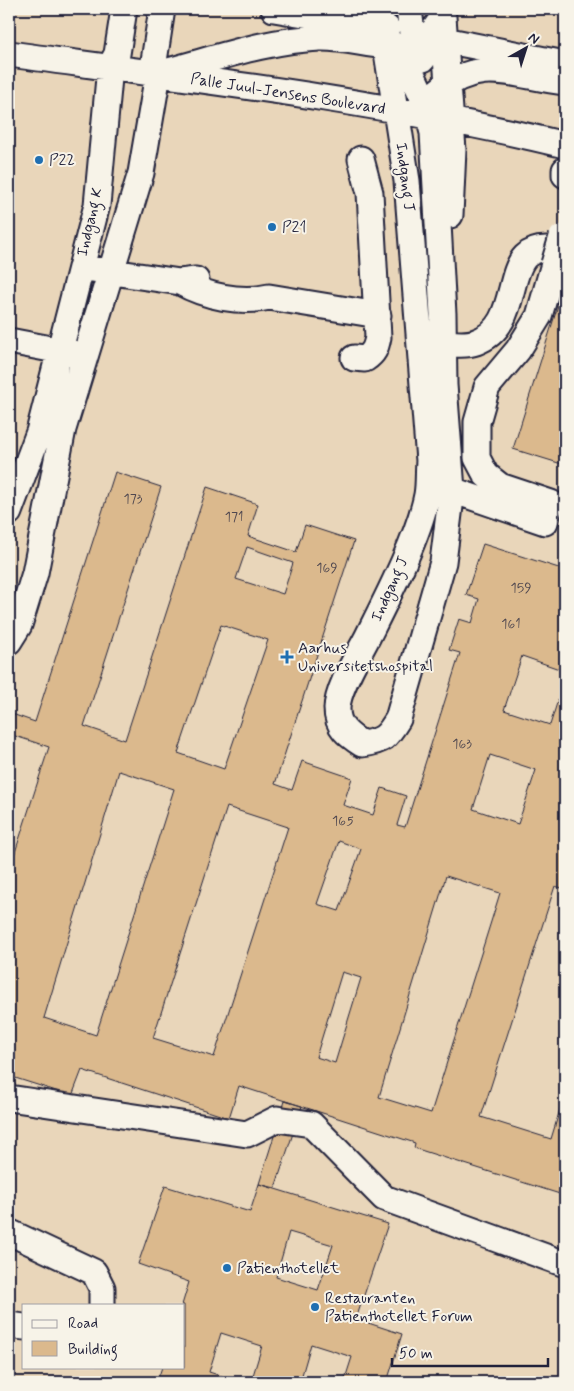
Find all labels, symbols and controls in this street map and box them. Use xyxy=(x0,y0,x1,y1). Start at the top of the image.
north arrow xyxy=(502,22,552,72)
text: N xyxy=(524,29,543,49)
street label: Palle Juul-Jensens Boulevard xyxy=(189,68,387,120)
street label: Indgang J xyxy=(389,141,420,213)
place label: P22 xyxy=(49,150,75,171)
marker: P22 xyxy=(33,154,45,166)
street label: Indgang K xyxy=(72,186,109,259)
place label: P21 xyxy=(282,217,306,238)
marker: P21 xyxy=(266,221,278,233)
house number: 173 xyxy=(123,490,143,508)
house number: 171 xyxy=(225,508,243,526)
street label: Indgang J xyxy=(366,553,415,625)
house number: 169 xyxy=(316,559,338,577)
house number: 159 xyxy=(510,579,532,597)
house number: 161 xyxy=(501,615,521,633)
place label: Aarhus Universitetshospital xyxy=(298,638,433,677)
marker: Aarhus Universitetshospital xyxy=(280,650,294,664)
house number: 163 xyxy=(452,735,472,753)
house number: 165 xyxy=(332,812,354,830)
place label: Patienthotellet xyxy=(237,1258,340,1279)
marker: Patienthotellet xyxy=(221,1262,233,1274)
place label: Restauranten Patienthotellet Forum xyxy=(325,1288,473,1327)
marker: Restauranten Patienthotellet Forum xyxy=(309,1301,321,1313)
legend xyxy=(22,1304,185,1368)
text: Road xyxy=(68,1314,98,1334)
scale bar xyxy=(392,1336,548,1368)
text: Building xyxy=(68,1340,118,1361)
text: 50 m xyxy=(399,1344,433,1364)

